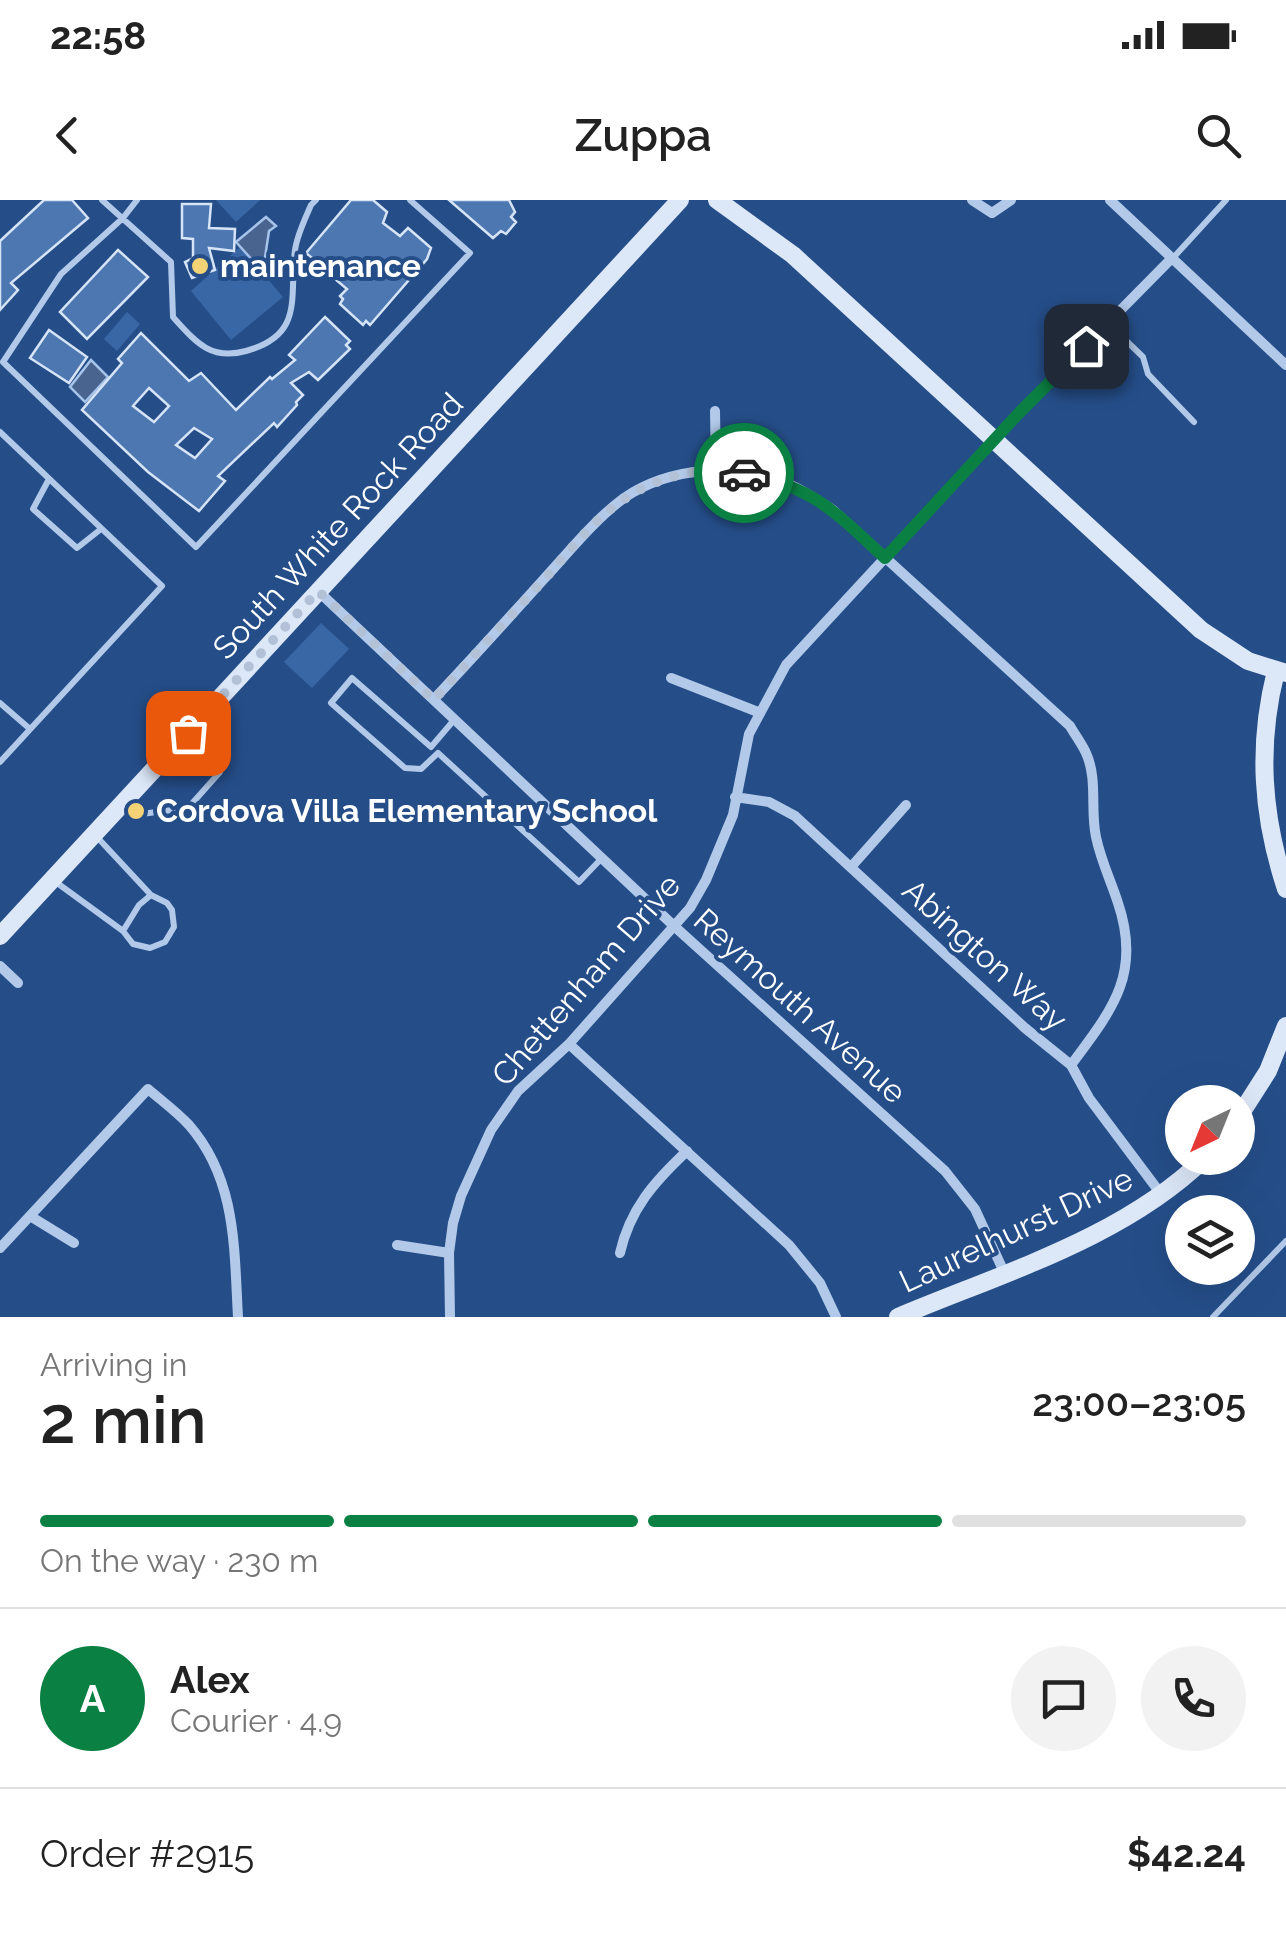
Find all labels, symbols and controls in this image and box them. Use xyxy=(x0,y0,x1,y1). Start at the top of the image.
text: 22:58 xyxy=(50,13,146,58)
icon: back xyxy=(40,108,95,163)
icon: search xyxy=(1191,108,1246,163)
text: Zuppa xyxy=(574,109,712,162)
place label: maintenance xyxy=(220,247,421,284)
marker: maintenance xyxy=(189,255,211,277)
pin xyxy=(1044,304,1129,389)
icon: home xyxy=(1059,319,1114,374)
street label: South White Rock Road xyxy=(205,385,470,666)
courier xyxy=(694,423,794,523)
icon: car xyxy=(717,446,772,501)
pin xyxy=(146,691,231,776)
icon: bag xyxy=(161,706,216,761)
place label: Cordova Villa Elementary School xyxy=(156,792,658,829)
marker: Cordova Villa Elementary School xyxy=(125,800,147,822)
street label: Chettenham Drive xyxy=(484,866,687,1093)
street label: Abington Way xyxy=(896,871,1075,1038)
street label: Reymouth Avenue xyxy=(687,901,914,1110)
north arrow xyxy=(1165,1085,1255,1175)
map controls xyxy=(1165,1085,1255,1285)
street label: Laurelhurst Drive xyxy=(893,1159,1138,1300)
button: layers xyxy=(1165,1195,1255,1285)
text: Arriving in xyxy=(40,1346,187,1383)
text: 23:00–23:05 xyxy=(1032,1380,1246,1425)
text: 2 min xyxy=(40,1382,207,1458)
text: On the way · 230 m xyxy=(40,1542,318,1579)
button: chat xyxy=(1011,1646,1116,1751)
button: phone xyxy=(1141,1646,1246,1751)
text: Alex xyxy=(170,1657,250,1702)
text: A xyxy=(80,1676,105,1721)
text: Courier · 4.9 xyxy=(170,1702,342,1739)
text: Order #2915 xyxy=(40,1831,254,1876)
text: $42.24 xyxy=(1127,1831,1246,1876)

